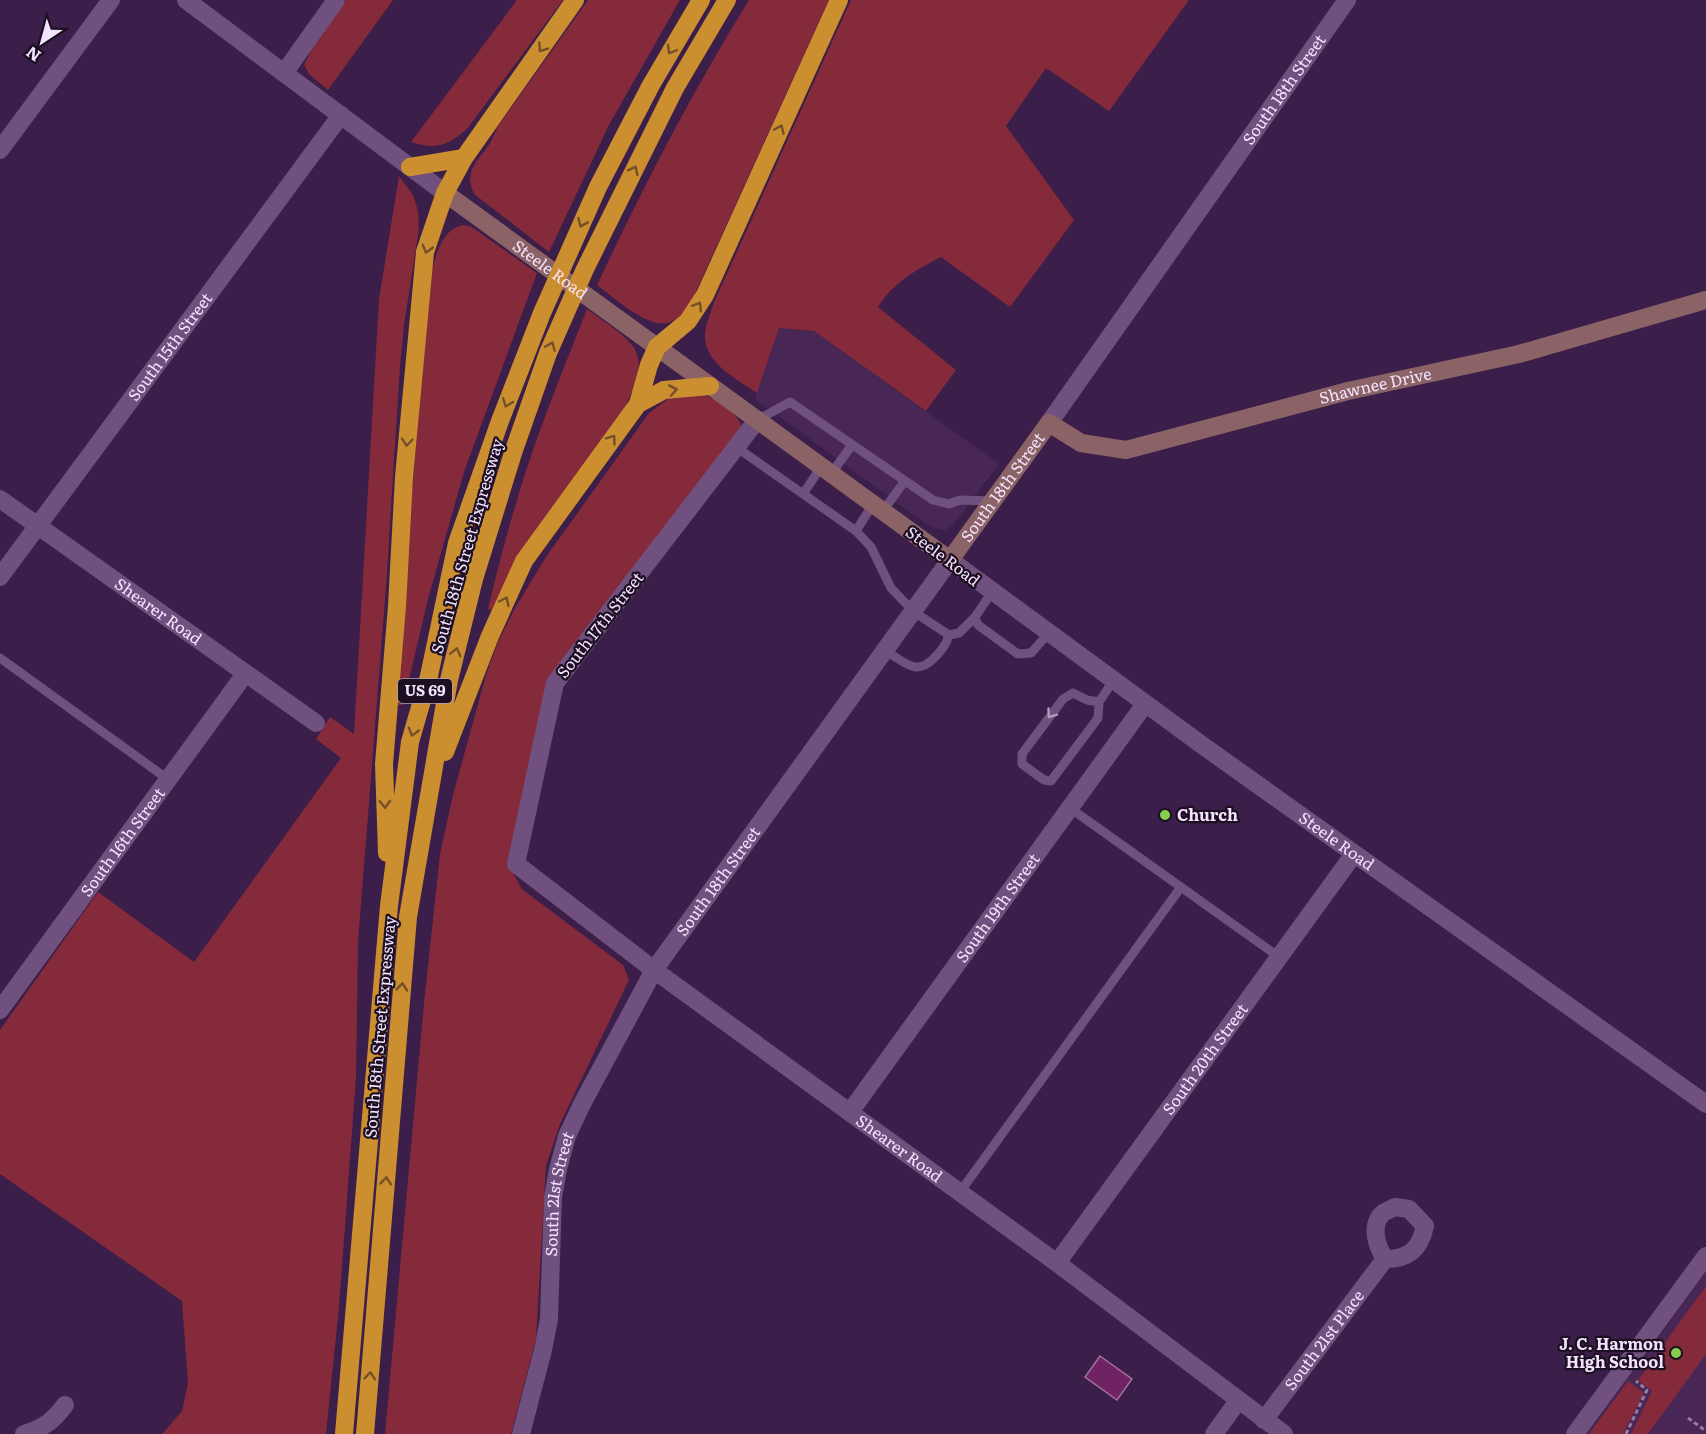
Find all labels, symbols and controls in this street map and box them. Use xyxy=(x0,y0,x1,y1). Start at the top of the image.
north arrow xyxy=(12,12,72,72)
street label: South 18th Street xyxy=(1236,28,1331,149)
text: N xyxy=(20,41,45,69)
one-way arrow xyxy=(538,41,549,52)
one-way arrow xyxy=(667,44,679,54)
one-way arrow xyxy=(773,125,785,136)
one-way arrow xyxy=(627,165,639,176)
one-way arrow xyxy=(577,217,589,228)
street label: Steele Road xyxy=(508,233,593,304)
one-way arrow xyxy=(422,243,435,253)
street label: South 15th Street xyxy=(121,287,217,406)
one-way arrow xyxy=(690,302,702,312)
one-way arrow xyxy=(544,342,556,353)
street label: Shawnee Drive xyxy=(1316,360,1433,409)
one-way arrow xyxy=(668,384,677,396)
one-way arrow xyxy=(501,397,514,408)
street label: South 18th Street xyxy=(954,426,1050,547)
one-way arrow xyxy=(605,434,616,445)
street label: South 18th Street Expressway xyxy=(424,435,508,656)
one-way arrow xyxy=(401,438,414,447)
street label: Steele Road xyxy=(901,519,986,591)
street label: South 17th Street xyxy=(550,566,649,683)
street label: Shearer Road xyxy=(110,571,208,650)
one-way arrow xyxy=(498,597,510,608)
one-way arrow xyxy=(448,648,461,658)
road number: US 69 xyxy=(398,679,452,703)
one-way arrow xyxy=(1047,708,1058,719)
one-way arrow xyxy=(408,726,420,736)
street label: South 16th Street xyxy=(74,781,170,901)
one-way arrow xyxy=(379,800,392,809)
place label: Church xyxy=(1177,802,1238,826)
street label: Steele Road xyxy=(1295,805,1380,875)
marker: Church xyxy=(1158,808,1172,822)
street label: South 18th Street xyxy=(669,820,765,941)
street label: South 19th Street xyxy=(949,847,1045,967)
street label: South 18th Street Expressway xyxy=(357,914,401,1139)
one-way arrow xyxy=(395,982,408,992)
street label: South 20th Street xyxy=(1156,997,1253,1119)
street label: Shearer Road xyxy=(852,1108,948,1187)
street label: South 21st Street xyxy=(538,1126,579,1257)
one-way arrow xyxy=(379,1177,392,1186)
street label: South 21st Place xyxy=(1278,1284,1369,1395)
place label: J. C. Harmon High School xyxy=(1559,1331,1664,1373)
marker: J. C. Harmon High School xyxy=(1669,1346,1683,1360)
one-way arrow xyxy=(363,1371,376,1380)

